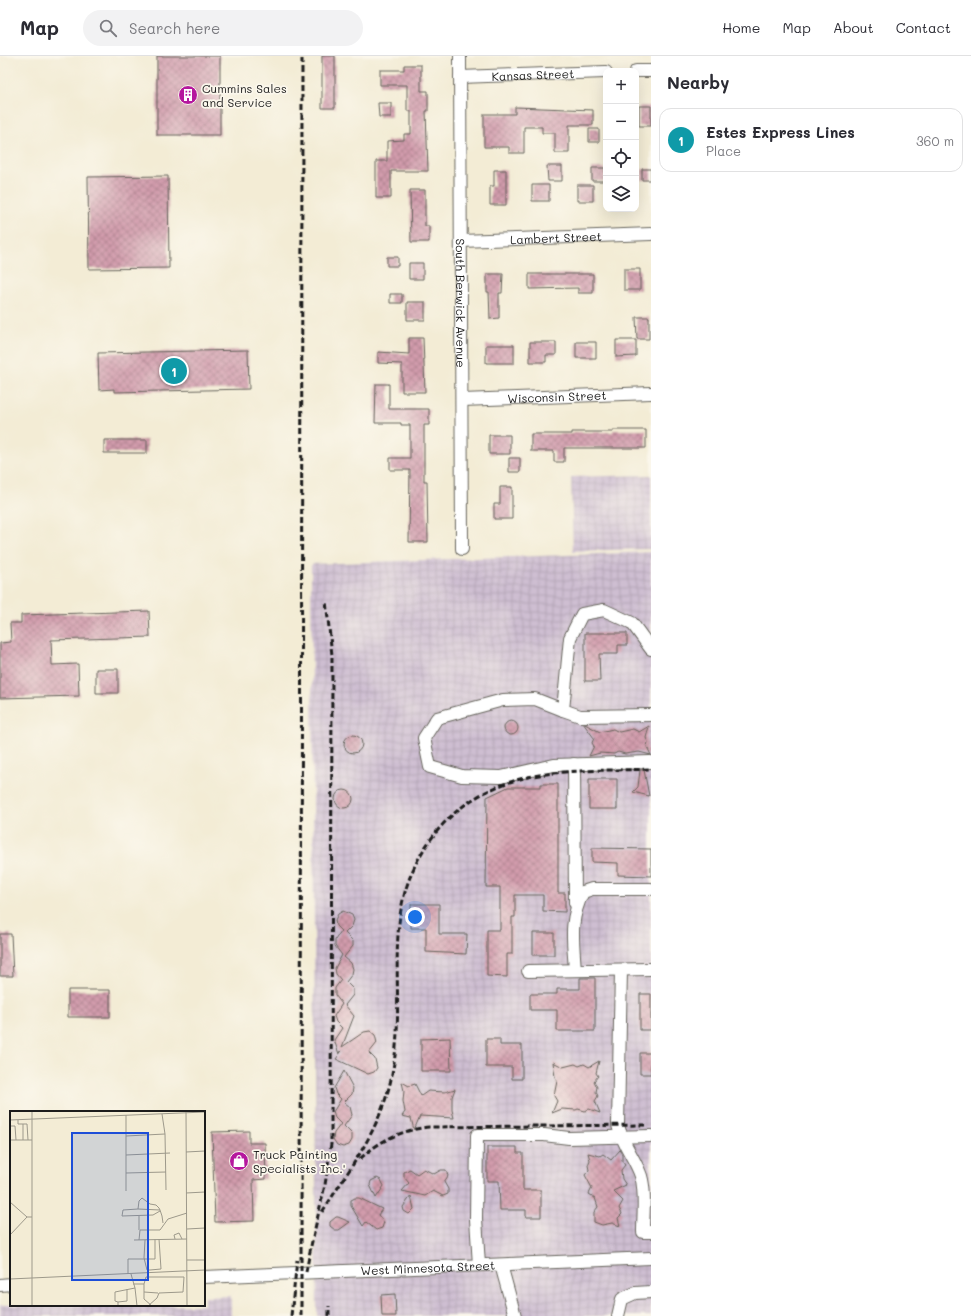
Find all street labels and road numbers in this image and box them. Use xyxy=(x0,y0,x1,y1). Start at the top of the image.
street label: Kansas Street xyxy=(491,65,575,84)
street label: Lambert Street xyxy=(510,228,602,247)
street label: South Berwick Avenue xyxy=(453,238,469,368)
street label: Wisconsin Street xyxy=(507,387,607,406)
street label: West Minnesota Street xyxy=(360,1257,495,1278)

